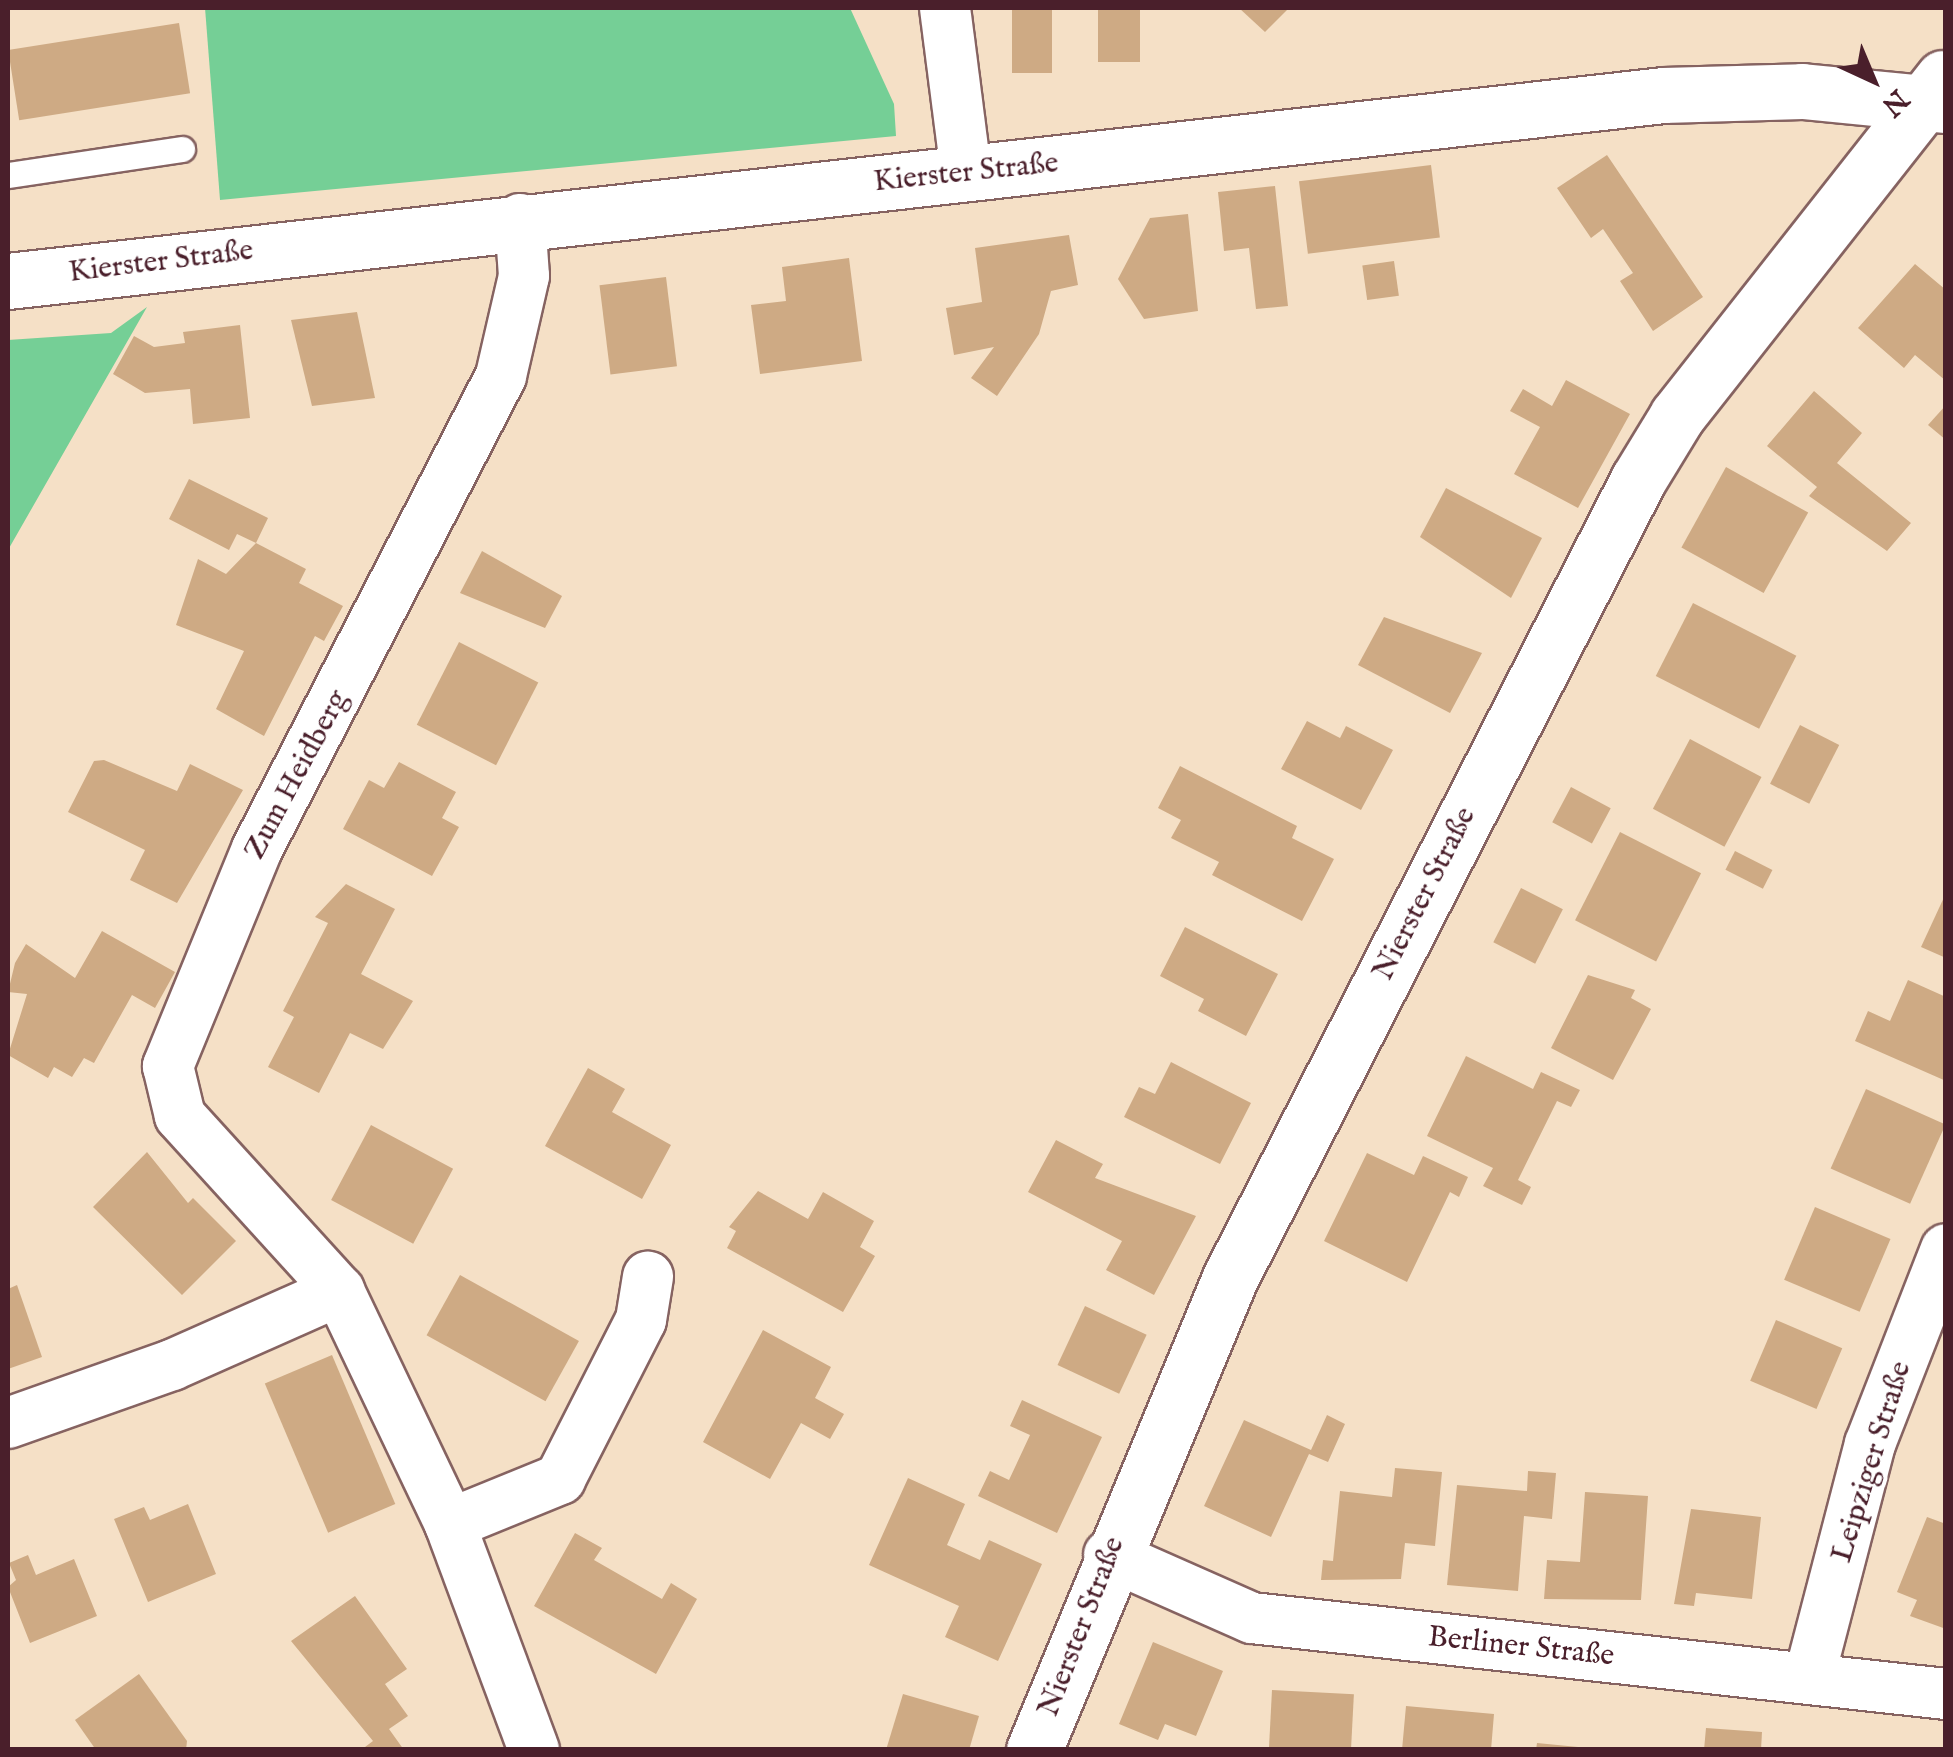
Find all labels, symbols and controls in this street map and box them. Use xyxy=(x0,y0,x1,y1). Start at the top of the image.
north arrow xyxy=(1823,30,1923,130)
text: N xyxy=(1873,81,1915,123)
street label: Kierster Straße xyxy=(872,145,1060,201)
street label: Kierster Straße xyxy=(67,233,255,291)
street label: Zum Heidberg xyxy=(237,684,357,866)
street label: Nierster Straße xyxy=(1366,801,1484,987)
street label: Leipziger Straße xyxy=(1824,1357,1920,1567)
street label: Nierster Straße xyxy=(1031,1532,1133,1722)
street label: Berliner Straße xyxy=(1426,1619,1616,1675)

